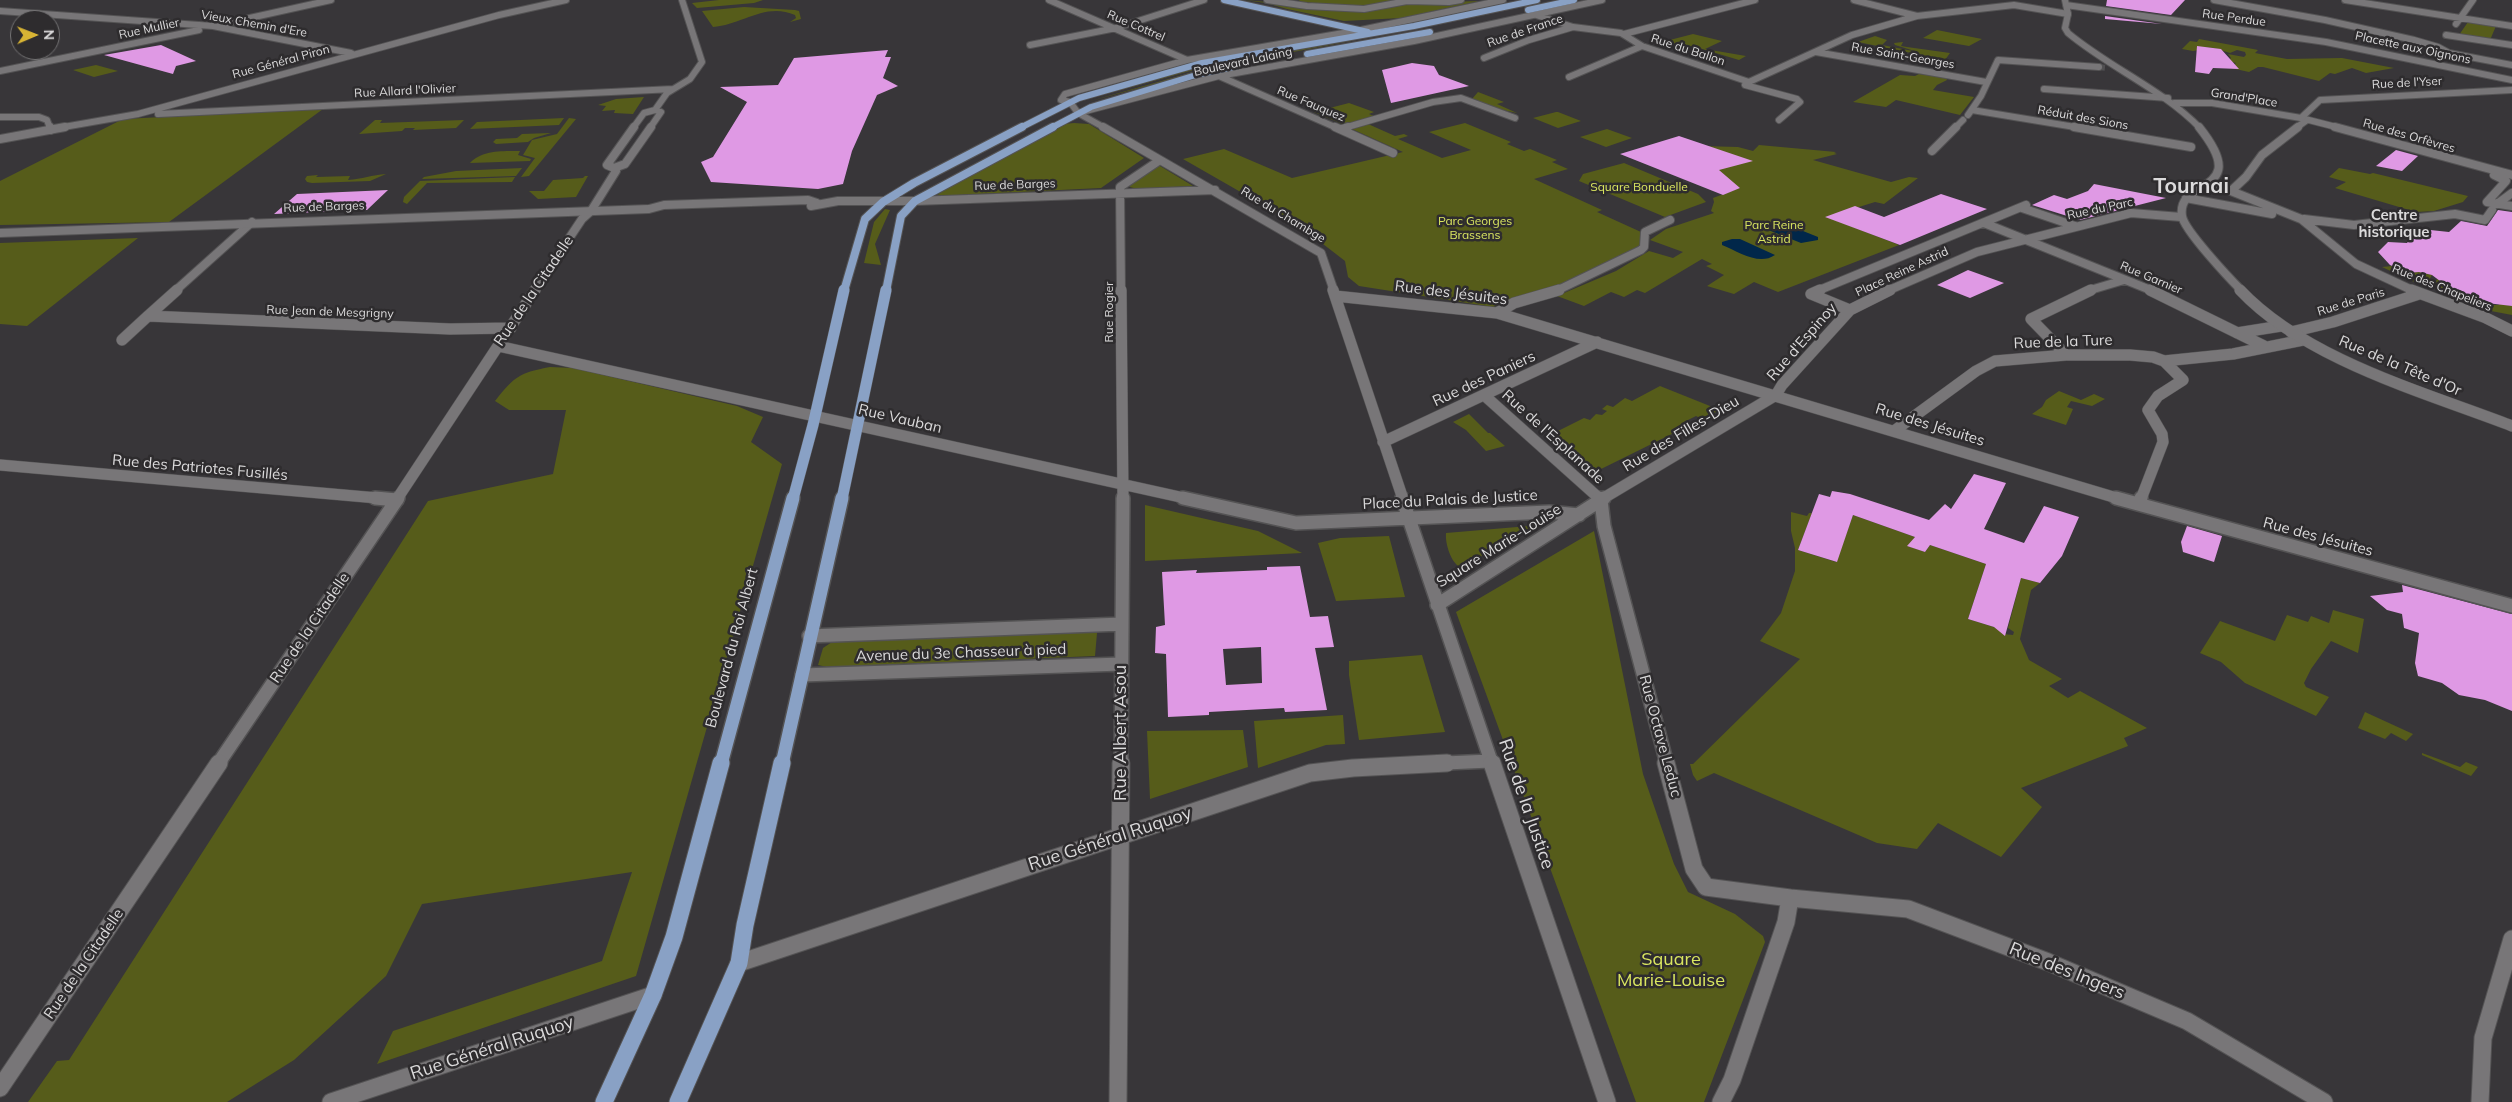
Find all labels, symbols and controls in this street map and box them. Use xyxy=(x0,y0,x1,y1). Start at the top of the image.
street label: Rue Perdue xyxy=(2201,6,2267,30)
street label: Rue Cottrel xyxy=(1105,7,1167,45)
street label: Vieux Chemin d'Ere xyxy=(200,8,308,40)
north arrow xyxy=(10,10,60,60)
street label: Rue de France xyxy=(1485,11,1565,51)
street label: Rue Mullier xyxy=(117,16,181,42)
text: N xyxy=(40,29,58,40)
street label: Placette aux Oignons xyxy=(2354,29,2472,67)
street label: Rue du Ballon xyxy=(1649,31,1727,69)
street label: Rue Saint-Georges xyxy=(1850,40,1956,72)
street label: Rue Général Piron xyxy=(231,42,331,82)
street label: Boulevard Lalaing xyxy=(1192,45,1294,79)
street label: Rue de l'Yser xyxy=(2371,74,2443,92)
street label: Rue Allard l'Olivier xyxy=(354,81,456,101)
street label: Rue Fauquez xyxy=(1275,83,1347,125)
street label: Grand'Place xyxy=(2210,86,2278,110)
street label: Réduit des Sions xyxy=(2036,103,2130,133)
street label: Rue des Orfèvres xyxy=(2361,116,2457,156)
district label: Tournai xyxy=(2153,174,2229,200)
street label: Rue de Barges xyxy=(974,176,1056,194)
park label: Square Bonduelle xyxy=(1590,180,1688,194)
street label: Rue du Chambge xyxy=(1238,184,1328,246)
street label: Rue du Parc xyxy=(2066,195,2134,223)
street label: Rue de Barges xyxy=(283,198,365,216)
district label: Centre historique xyxy=(2358,206,2430,241)
park label: Parc Georges Brassens xyxy=(1438,214,1512,242)
park label: Parc Reine Astrid xyxy=(1744,218,1804,246)
street label: Rue de la Citadelle xyxy=(490,232,578,350)
street label: Place Reine Astrid xyxy=(1853,244,1951,300)
street label: Rue Garnier xyxy=(2118,258,2184,298)
street label: Rue des Chapeliers xyxy=(2390,261,2494,315)
street label: Rue des Jésuites xyxy=(1394,277,1508,309)
street label: Rue Rogier xyxy=(1102,282,1116,342)
street label: Rue de Paris xyxy=(2316,285,2386,319)
street label: Rue d'Espinoy xyxy=(1763,299,1841,385)
street label: Rue Jean de Mesgrigny xyxy=(266,303,394,321)
street label: Rue de la Ture xyxy=(2013,331,2113,353)
street label: Rue de la Tête d'Or xyxy=(2336,332,2464,400)
street label: Rue des Paniers xyxy=(1430,347,1538,411)
street label: Rue de l'Esplanade xyxy=(1498,386,1608,488)
street label: Rue des Filles-Dieu xyxy=(1620,392,1742,476)
street label: Rue des Jésuites xyxy=(1873,400,1987,450)
street label: Rue Vauban xyxy=(856,401,944,437)
street label: Rue des Patriotes Fusillés xyxy=(111,451,289,485)
street label: Place du Palais de Justice xyxy=(1362,486,1538,514)
street label: Square Marie-Louise xyxy=(1433,500,1565,592)
street label: Rue des Jésuites xyxy=(2261,514,2375,560)
street label: Boulevard du Roi Albert xyxy=(702,566,762,730)
street label: Rue de la Citadelle xyxy=(266,569,354,687)
street label: Avenue du 3e Chasseur à pied xyxy=(855,640,1067,666)
street label: Rue Albert Asou xyxy=(1110,665,1132,801)
street label: Rue Octave Leduc xyxy=(1635,673,1685,799)
street label: Rue de la Justice xyxy=(1494,736,1558,872)
street label: Rue Général Ruquoy xyxy=(1026,802,1194,876)
street label: Rue de la Citadelle xyxy=(40,905,128,1023)
street label: Rue des Ingers xyxy=(2006,938,2128,1004)
park label: Square Marie-Louise xyxy=(1617,949,1725,992)
street label: Rue Général Ruquoy xyxy=(408,1011,576,1085)

